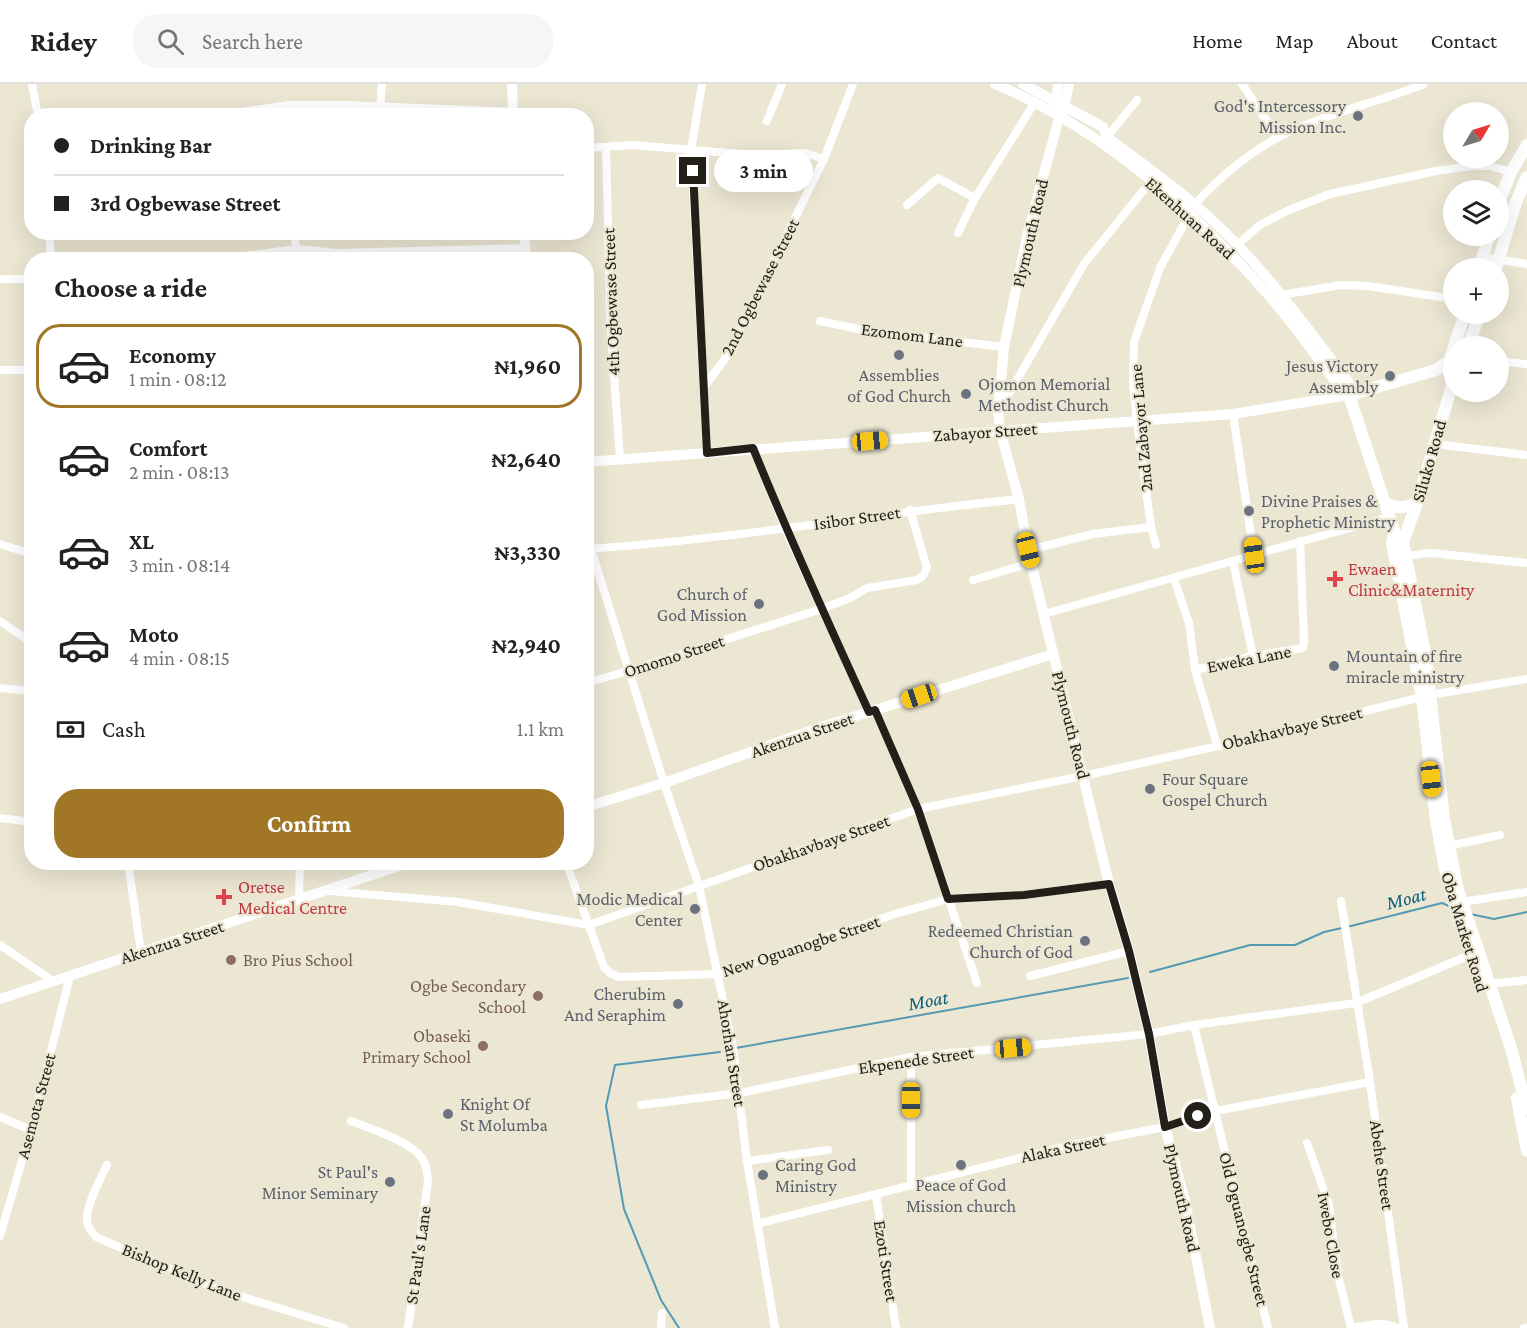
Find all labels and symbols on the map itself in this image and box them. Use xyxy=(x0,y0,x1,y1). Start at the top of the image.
place label: God's Intercessory Mission Inc. xyxy=(1214,96,1347,137)
north arrow xyxy=(1443,102,1509,168)
marker: God's Intercessory Mission Inc. xyxy=(1351,109,1365,123)
callout: 3 min xyxy=(714,150,813,192)
route end xyxy=(679,157,706,184)
street label: Ekenhuan Road xyxy=(1141,173,1239,264)
street label: Plymouth Road xyxy=(1008,176,1052,289)
street label: 2nd Ogbewase Street xyxy=(717,214,804,359)
street label: 4th Ogbewase Street xyxy=(598,227,624,376)
street label: Ezomom Lane xyxy=(860,319,964,351)
marker: Assemblies of God Church xyxy=(892,348,906,362)
place label: Jesus Victory Assembly xyxy=(1284,356,1379,397)
street label: 2nd Zabayor Lane xyxy=(1125,363,1157,493)
place label: Assemblies of God Church xyxy=(847,365,951,406)
marker: Jesus Victory Assembly xyxy=(1383,369,1397,383)
place label: Ojomon Memorial Methodist Church xyxy=(978,374,1111,415)
marker: Ojomon Memorial Methodist Church xyxy=(959,387,973,401)
street label: Siluko Road xyxy=(1408,417,1450,504)
street label: Zabayor Street xyxy=(932,418,1039,446)
car xyxy=(851,430,889,452)
place label: Divine Praises & Prophetic Ministry xyxy=(1261,491,1396,532)
street label: Isibor Street xyxy=(812,502,903,534)
marker: Divine Praises & Prophetic Ministry xyxy=(1242,504,1256,518)
car xyxy=(1015,530,1041,570)
car xyxy=(1243,536,1265,574)
place label: Ewaen Clinic&Maternity xyxy=(1348,559,1475,600)
marker: Ewaen Clinic&Maternity xyxy=(1326,570,1344,588)
place label: Church of God Mission xyxy=(657,584,749,625)
marker: Church of God Mission xyxy=(752,597,766,611)
street label: Omomo Street xyxy=(621,630,728,682)
street label: Eweka Lane xyxy=(1205,641,1293,677)
place label: Mountain of fire miracle ministry xyxy=(1346,646,1465,687)
marker: Mountain of fire miracle ministry xyxy=(1327,659,1341,673)
street label: Plymouth Road xyxy=(1048,669,1094,782)
car xyxy=(899,682,939,710)
street label: Obakhavbaye Street xyxy=(1220,702,1365,754)
street label: Akenzua Street xyxy=(748,708,857,762)
car xyxy=(1420,760,1442,798)
place label: Four Square Gospel Church xyxy=(1162,769,1268,810)
marker: Four Square Gospel Church xyxy=(1143,782,1157,796)
street label: Obakhavbaye Street xyxy=(750,810,893,876)
street label: Oba Market Road xyxy=(1437,869,1493,995)
place label: Oretse Medical Centre xyxy=(238,877,347,918)
water label: Moat xyxy=(1383,882,1429,914)
marker: Oretse Medical Centre xyxy=(215,888,233,906)
place label: Modic Medical Center xyxy=(577,889,684,930)
marker: Modic Medical Center xyxy=(688,902,702,916)
street label: New Oguanogbe Street xyxy=(720,911,883,981)
street label: Akenzua Street xyxy=(118,916,227,968)
place label: Redeemed Christian Church of God xyxy=(928,921,1074,962)
marker: Redeemed Christian Church of God xyxy=(1078,934,1092,948)
place label: Bro Pius School xyxy=(243,950,353,970)
marker: Bro Pius School xyxy=(224,953,238,967)
place label: Ogbe Secondary School xyxy=(410,976,527,1017)
place label: Cherubim And Seraphim xyxy=(564,984,667,1025)
water label: Moat xyxy=(905,985,951,1015)
marker: Ogbe Secondary School xyxy=(531,989,545,1003)
marker: Cherubim And Seraphim xyxy=(671,997,685,1011)
street label: Ahorhan Street xyxy=(714,998,751,1109)
place label: Obaseki Primary School xyxy=(362,1026,471,1067)
car xyxy=(994,1037,1032,1059)
marker: Obaseki Primary School xyxy=(476,1039,490,1053)
street label: Ekpenede Street xyxy=(857,1042,976,1078)
street label: Asemota Street xyxy=(12,1050,60,1161)
car xyxy=(902,1082,920,1118)
place label: Knight Of St Molumba xyxy=(460,1094,548,1135)
route start xyxy=(1184,1102,1211,1129)
marker: Knight Of St Molumba xyxy=(441,1107,455,1121)
street label: Abehe Street xyxy=(1366,1119,1398,1212)
street label: Alaka Street xyxy=(1019,1129,1108,1167)
street label: Plymouth Road xyxy=(1160,1142,1204,1255)
street label: Old Oguanogbe Street xyxy=(1215,1150,1273,1309)
place label: Caring God Ministry xyxy=(775,1155,857,1196)
marker: Peace of God Mission church xyxy=(954,1158,968,1172)
place label: St Paul's Minor Seminary xyxy=(262,1162,379,1203)
marker: Caring God Ministry xyxy=(756,1168,770,1182)
marker: St Paul's Minor Seminary xyxy=(383,1175,397,1189)
place label: Peace of God Mission church xyxy=(906,1175,1016,1216)
street label: Iwebo Close xyxy=(1314,1190,1348,1280)
street label: St Paul's Lane xyxy=(401,1205,435,1305)
street label: Ezoti Street xyxy=(870,1219,902,1304)
street label: Bishop Kelly Lane xyxy=(119,1239,245,1305)

